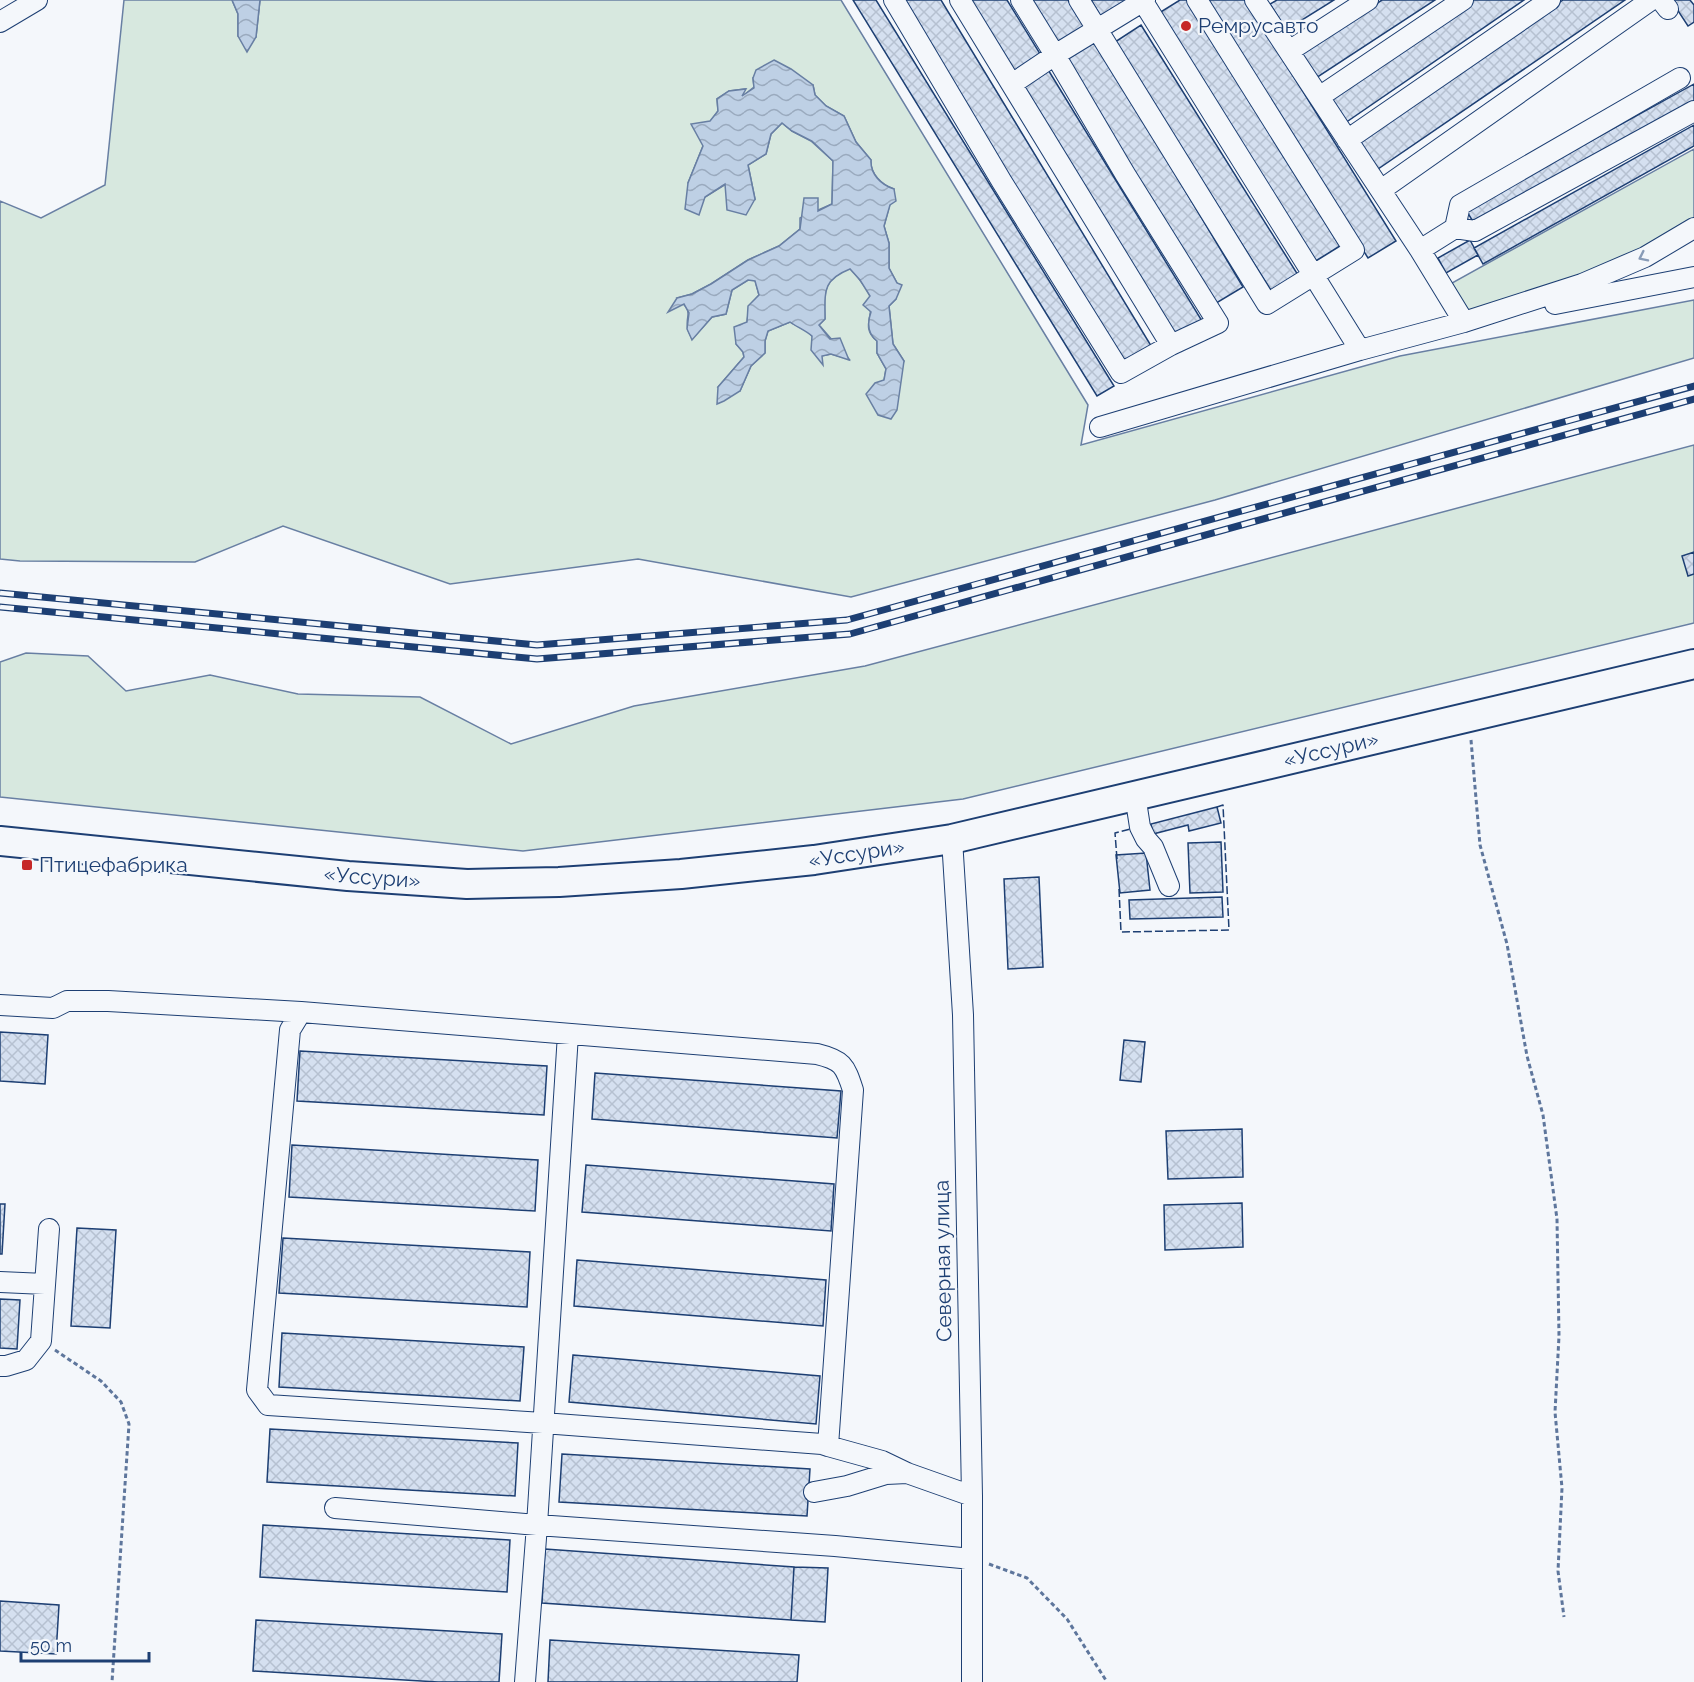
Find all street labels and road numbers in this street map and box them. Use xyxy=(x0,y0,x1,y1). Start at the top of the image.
street label: «Уссури» xyxy=(1281,726,1381,772)
street label: «Уссури» xyxy=(807,833,906,873)
street label: «Уссури» xyxy=(323,861,421,893)
street label: Северная улица xyxy=(929,1180,956,1342)

